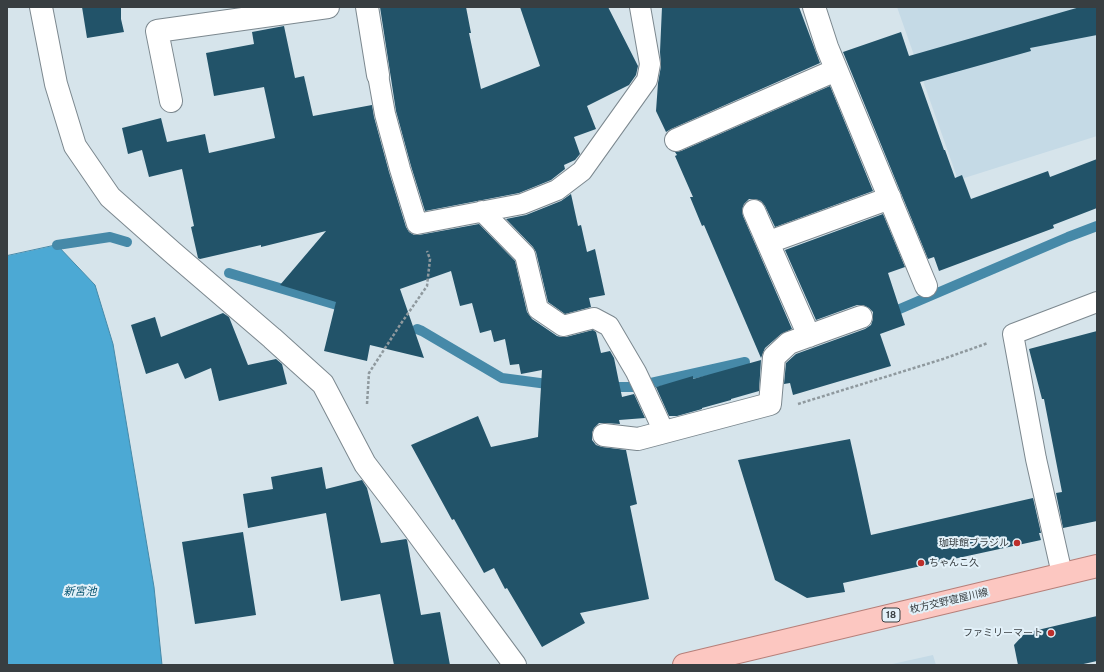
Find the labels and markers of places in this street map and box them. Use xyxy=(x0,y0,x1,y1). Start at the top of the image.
place label: 珈琲館ブラジル xyxy=(939,537,1009,549)
marker: 珈琲館ブラジル xyxy=(1012,538,1022,548)
place label: ちゃんこ久 xyxy=(929,557,979,569)
marker: ちゃんこ久 xyxy=(916,558,926,568)
place label: ファミリーマート xyxy=(963,627,1043,639)
marker: ファミリーマート xyxy=(1046,628,1056,638)

